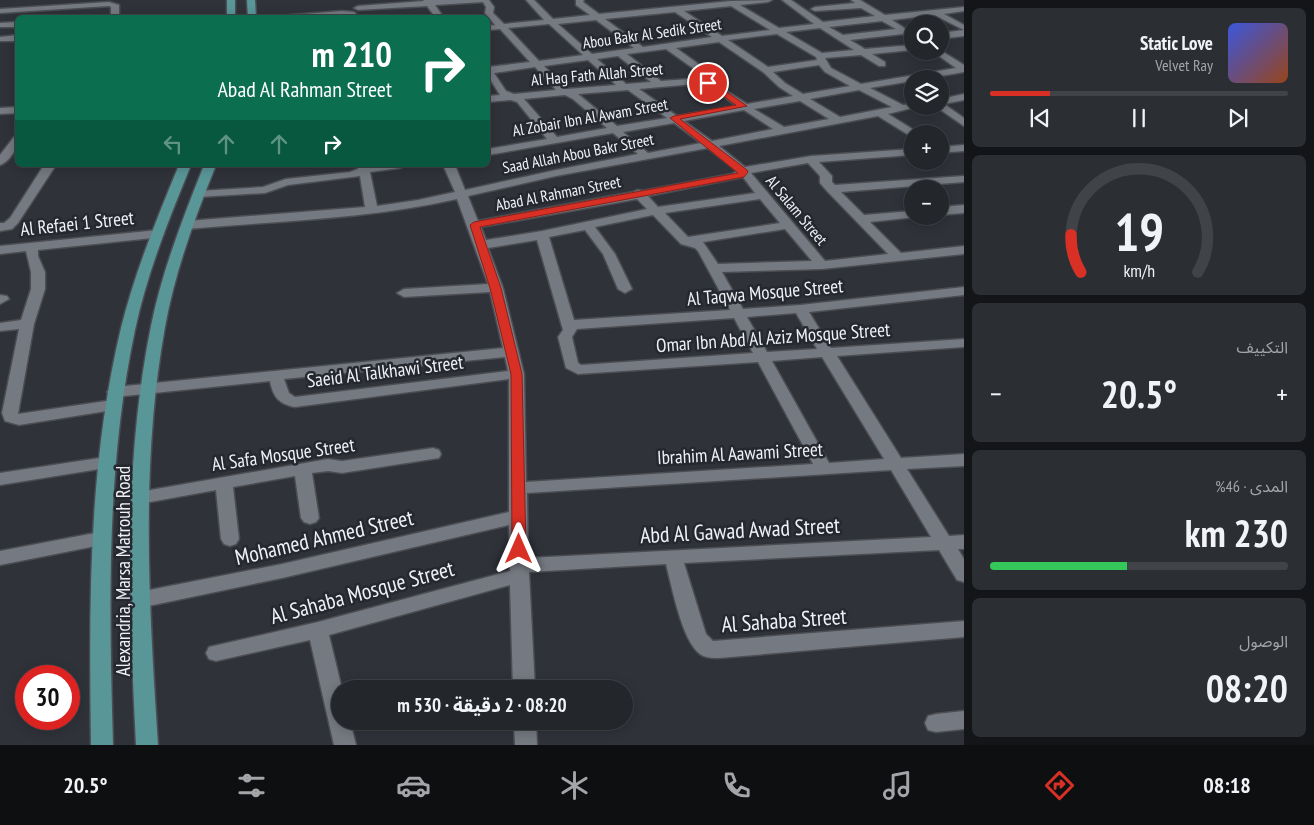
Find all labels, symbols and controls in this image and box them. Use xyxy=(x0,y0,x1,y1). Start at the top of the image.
street label: Abou Bakr Al Sedik Street xyxy=(581,13,723,53)
map controls xyxy=(904,15,949,225)
button: search xyxy=(904,15,949,60)
text: 210 m xyxy=(311,31,392,77)
text: Static Love xyxy=(1140,31,1213,55)
icon: right xyxy=(410,35,475,100)
text: Velvet Ray xyxy=(1155,55,1213,75)
street label: Al Hag Fath Allah Street xyxy=(530,58,664,90)
pin xyxy=(687,62,729,104)
icon: arrive xyxy=(694,69,722,97)
button: layers xyxy=(904,70,949,115)
text: Abad Al Rahman Street xyxy=(217,75,392,103)
street label: Al Zobair Ibn Al Awam Street xyxy=(511,93,670,141)
icon: previous xyxy=(1026,104,1054,132)
icon: pause xyxy=(1125,104,1153,132)
icon: next xyxy=(1224,104,1252,132)
button: + xyxy=(904,125,949,170)
street label: Saad Allah Abou Bakr Street xyxy=(501,128,656,177)
icon: left xyxy=(159,130,187,158)
icon: ahead xyxy=(212,130,240,158)
icon: ahead xyxy=(265,130,293,158)
icon: right xyxy=(318,130,346,158)
street label: Abad Al Rahman Street xyxy=(494,171,623,215)
street label: Al Salam Street xyxy=(762,171,832,249)
button: − xyxy=(904,180,949,225)
text: 19 xyxy=(1114,198,1164,265)
street label: Al Refaei 1 Street xyxy=(19,205,136,241)
text: km/h xyxy=(1123,259,1155,282)
street label: Al Taqwa Mosque Street xyxy=(686,273,845,311)
street label: Omar Ibn Abd Al Aziz Mosque Street xyxy=(655,317,892,357)
text: التكييف xyxy=(1236,337,1288,357)
street label: Saeid Al Talkhawi Street xyxy=(305,349,465,392)
text: 20.5° xyxy=(1101,369,1177,418)
text: − xyxy=(990,375,1002,412)
text: + xyxy=(1276,375,1288,412)
street label: Al Safa Mosque Street xyxy=(210,432,357,476)
street label: Ibrahim Al Aawami Street xyxy=(656,437,824,469)
street label: Alexandria, Marsa Matrouh Road xyxy=(111,466,135,676)
text: المدى · 46% xyxy=(1215,476,1288,496)
street label: Mohamed Ahmed Street xyxy=(232,503,416,571)
text: 230 km xyxy=(1185,508,1288,557)
street label: Abd Al Gawad Awad Street xyxy=(639,511,841,549)
position arrow xyxy=(492,522,544,574)
street label: Al Sahaba Mosque Street xyxy=(267,554,457,630)
street label: Al Sahaba Street xyxy=(720,602,848,638)
text: الوصول xyxy=(1239,631,1288,651)
text: 08:20 xyxy=(1206,663,1288,712)
speed limit sign: 30 xyxy=(15,665,80,730)
text: 08:20 · 2 دقيقة · 530 m xyxy=(397,693,567,717)
icon: filters xyxy=(234,768,269,803)
icon: car xyxy=(396,768,431,803)
icon: climate xyxy=(557,768,592,803)
icon: phone xyxy=(719,768,754,803)
icon: music xyxy=(880,768,915,803)
icon: directions xyxy=(1042,768,1077,803)
text: 20.5° xyxy=(63,771,108,799)
text: 08:18 xyxy=(1203,771,1251,799)

